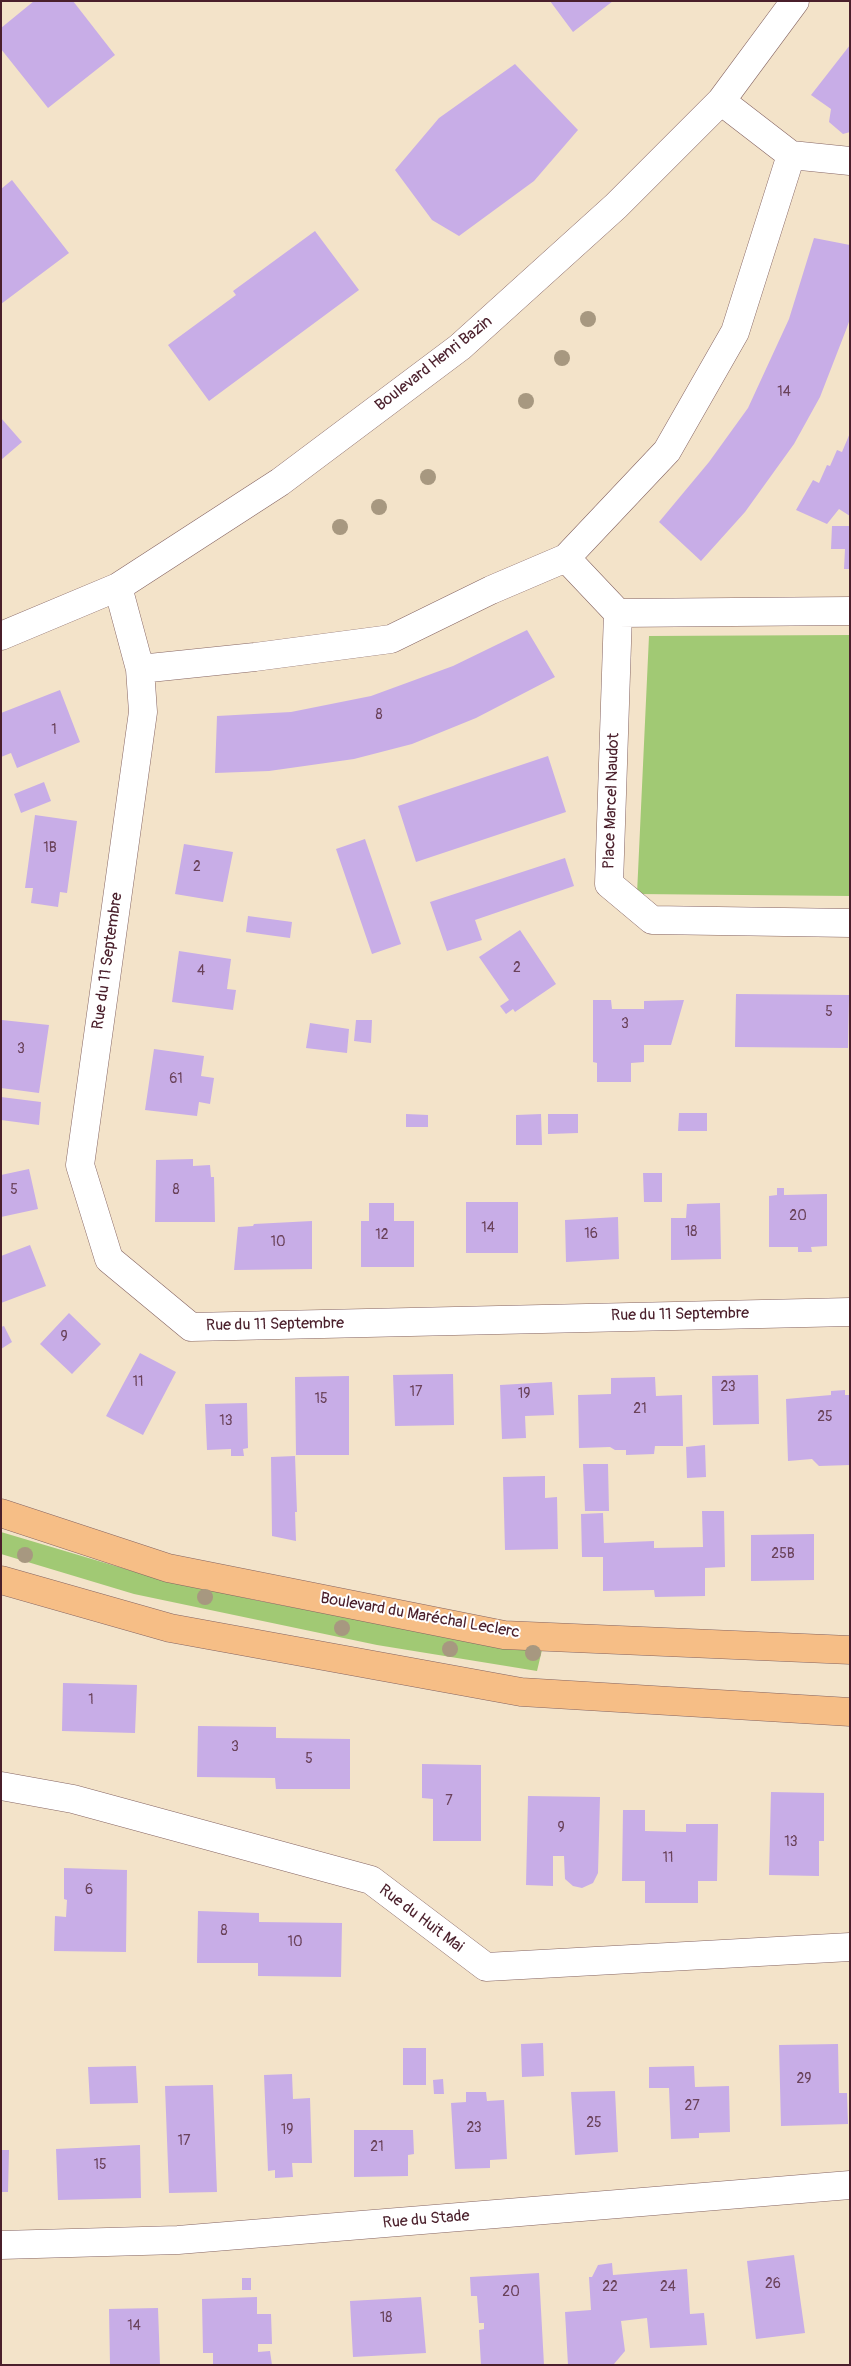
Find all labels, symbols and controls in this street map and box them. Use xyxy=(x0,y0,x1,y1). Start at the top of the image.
street label: Boulevard Henri Bazin xyxy=(372,312,496,416)
house number: 14 xyxy=(777,384,791,400)
house number: 8 xyxy=(375,707,383,723)
house number: 1 xyxy=(51,722,57,738)
street label: Place Marcel Naudot xyxy=(600,733,624,869)
house number: 1B xyxy=(43,840,57,856)
house number: 2 xyxy=(193,859,201,875)
street label: Rue du 11 Septembre xyxy=(89,891,127,1031)
house number: 2 xyxy=(513,960,521,976)
house number: 4 xyxy=(197,963,205,979)
house number: 5 xyxy=(825,1004,833,1020)
house number: 3 xyxy=(621,1016,629,1032)
house number: 3 xyxy=(17,1041,25,1057)
house number: 61 xyxy=(169,1071,183,1087)
house number: 5 xyxy=(10,1182,18,1198)
house number: 8 xyxy=(172,1182,180,1198)
house number: 20 xyxy=(789,1208,807,1224)
house number: 14 xyxy=(481,1220,495,1236)
house number: 18 xyxy=(685,1224,697,1240)
house number: 16 xyxy=(584,1226,598,1242)
house number: 12 xyxy=(375,1227,389,1243)
house number: 10 xyxy=(270,1234,286,1250)
street label: Rue du 11 Septembre xyxy=(611,1304,749,1326)
street label: Rue du 11 Septembre xyxy=(206,1314,344,1336)
house number: 9 xyxy=(60,1329,68,1345)
house number: 11 xyxy=(133,1374,143,1390)
house number: 23 xyxy=(720,1379,736,1395)
house number: 17 xyxy=(410,1384,422,1400)
house number: 19 xyxy=(518,1386,530,1402)
house number: 15 xyxy=(314,1391,328,1407)
house number: 21 xyxy=(633,1401,647,1417)
house number: 25 xyxy=(817,1409,833,1425)
house number: 13 xyxy=(219,1413,233,1429)
house number: 25B xyxy=(771,1546,795,1562)
street label: Boulevard du Maréchal Leclerc xyxy=(319,1589,521,1643)
house number: 1 xyxy=(88,1692,94,1708)
house number: 3 xyxy=(231,1739,239,1755)
house number: 5 xyxy=(305,1751,313,1767)
house number: 7 xyxy=(445,1793,453,1809)
house number: 9 xyxy=(557,1820,565,1836)
house number: 13 xyxy=(784,1834,798,1850)
house number: 11 xyxy=(663,1850,673,1866)
street label: Rue du Huit Mai xyxy=(375,1881,467,1957)
house number: 6 xyxy=(85,1882,93,1898)
house number: 8 xyxy=(220,1923,228,1939)
house number: 10 xyxy=(287,1934,303,1950)
house number: 29 xyxy=(796,2071,812,2087)
house number: 27 xyxy=(684,2098,700,2114)
house number: 25 xyxy=(586,2115,602,2131)
house number: 23 xyxy=(466,2120,482,2136)
house number: 19 xyxy=(281,2122,293,2138)
house number: 17 xyxy=(178,2133,190,2149)
house number: 21 xyxy=(370,2139,384,2155)
house number: 15 xyxy=(93,2157,107,2173)
street label: Rue du Stade xyxy=(382,2207,470,2233)
house number: 26 xyxy=(765,2276,781,2292)
house number: 22 xyxy=(602,2279,618,2295)
house number: 24 xyxy=(660,2279,676,2295)
house number: 20 xyxy=(502,2284,520,2300)
house number: 18 xyxy=(380,2310,392,2326)
house number: 14 xyxy=(127,2318,141,2334)

